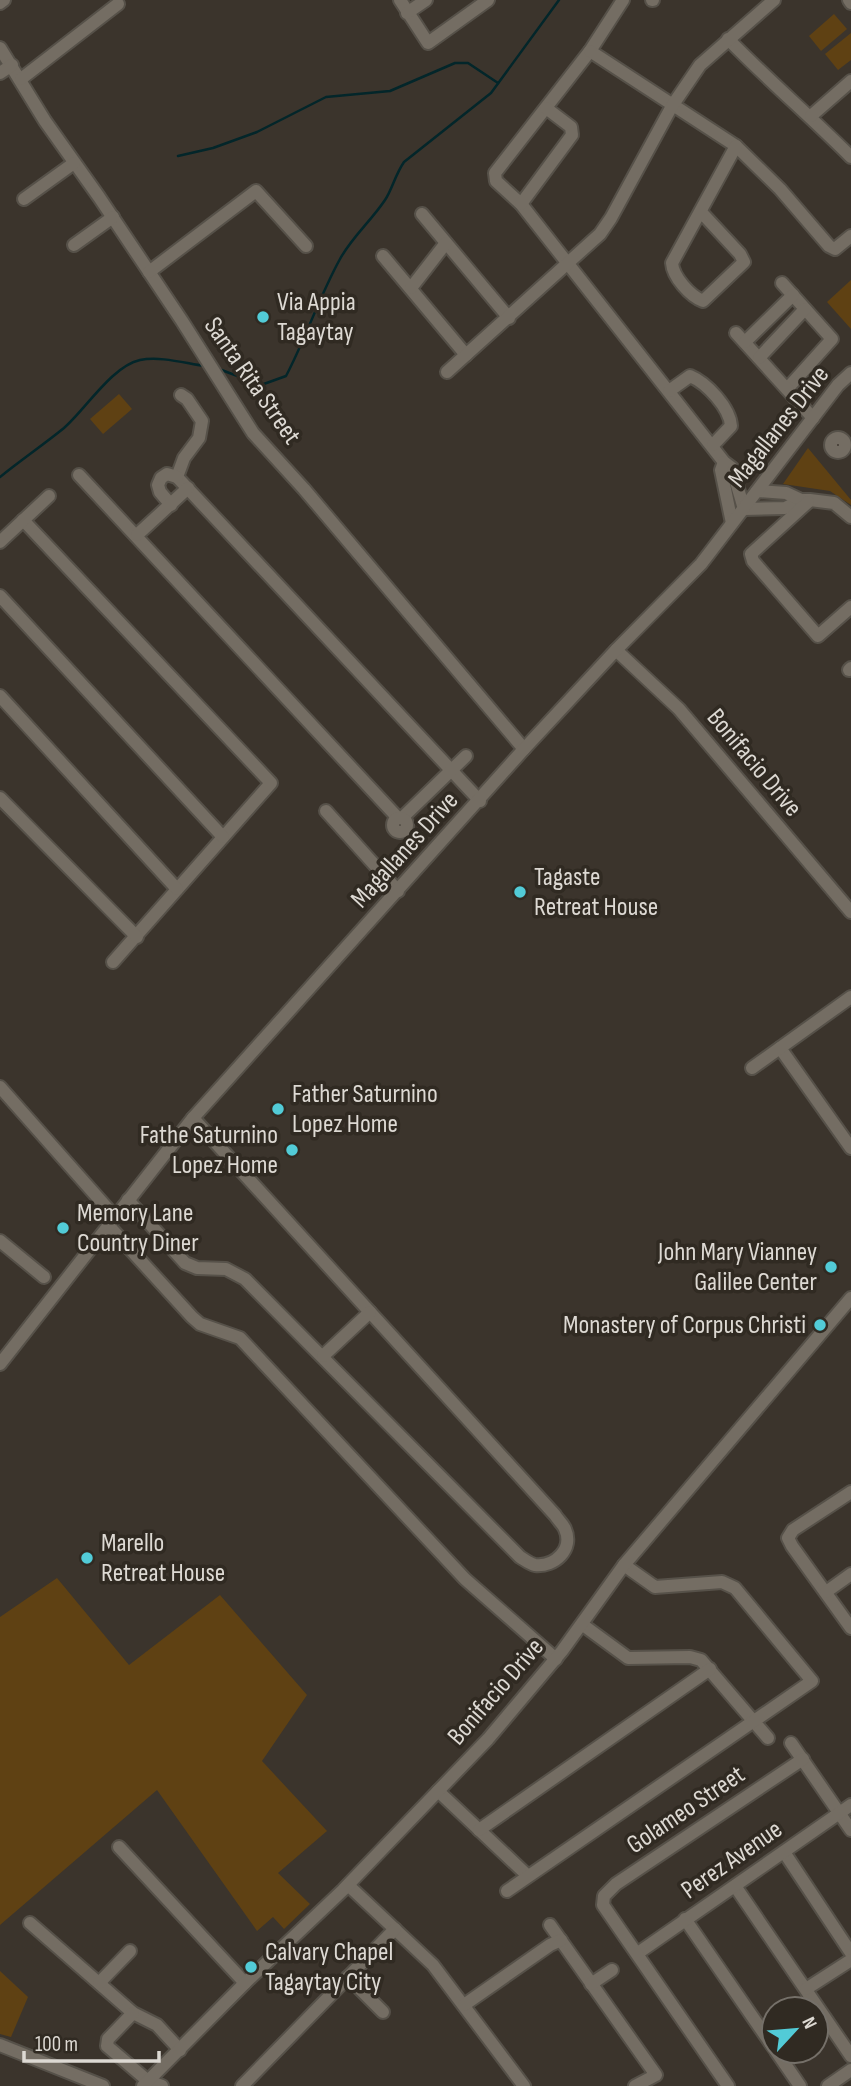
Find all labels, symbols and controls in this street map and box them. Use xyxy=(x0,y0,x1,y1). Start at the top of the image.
place label: Via Appia Tagaytay xyxy=(277,287,356,348)
marker: Via Appia Tagaytay xyxy=(255,309,271,325)
street label: Santa Rita Street xyxy=(197,311,307,451)
street label: Magallanes Drive xyxy=(722,360,836,494)
street label: Bonifacio Drive xyxy=(700,703,808,823)
street label: Magallanes Drive xyxy=(345,786,465,914)
place label: Tagaste Retreat House xyxy=(534,862,658,923)
marker: Tagaste Retreat House xyxy=(512,884,528,900)
place label: Father Saturnino Lopez Home xyxy=(292,1079,438,1140)
marker: Father Saturnino Lopez Home xyxy=(270,1101,286,1117)
place label: Fathe Saturnino Lopez Home xyxy=(140,1120,278,1181)
marker: Fathe Saturnino Lopez Home xyxy=(284,1142,300,1158)
place label: Memory Lane Country Diner xyxy=(77,1198,199,1259)
marker: Memory Lane Country Diner xyxy=(55,1220,71,1236)
place label: John Mary Vianney Galilee Center xyxy=(657,1237,818,1298)
marker: John Mary Vianney Galilee Center xyxy=(823,1259,839,1275)
place label: Monastery of Corpus Christi xyxy=(563,1310,806,1341)
marker: Monastery of Corpus Christi xyxy=(812,1317,828,1333)
place label: Marello Retreat House xyxy=(101,1528,225,1589)
marker: Marello Retreat House xyxy=(79,1550,95,1566)
street label: Bonifacio Drive xyxy=(441,1632,551,1752)
street label: Golameo Street xyxy=(621,1759,751,1861)
street label: Perez Avenue xyxy=(676,1814,788,1906)
place label: Calvary Chapel Tagaytay City xyxy=(265,1937,393,1998)
marker: Calvary Chapel Tagaytay City xyxy=(243,1959,259,1975)
north arrow xyxy=(760,1995,830,2065)
text: N xyxy=(796,2014,821,2033)
scale bar xyxy=(24,2020,159,2064)
text: 100 m xyxy=(35,2032,78,2057)

